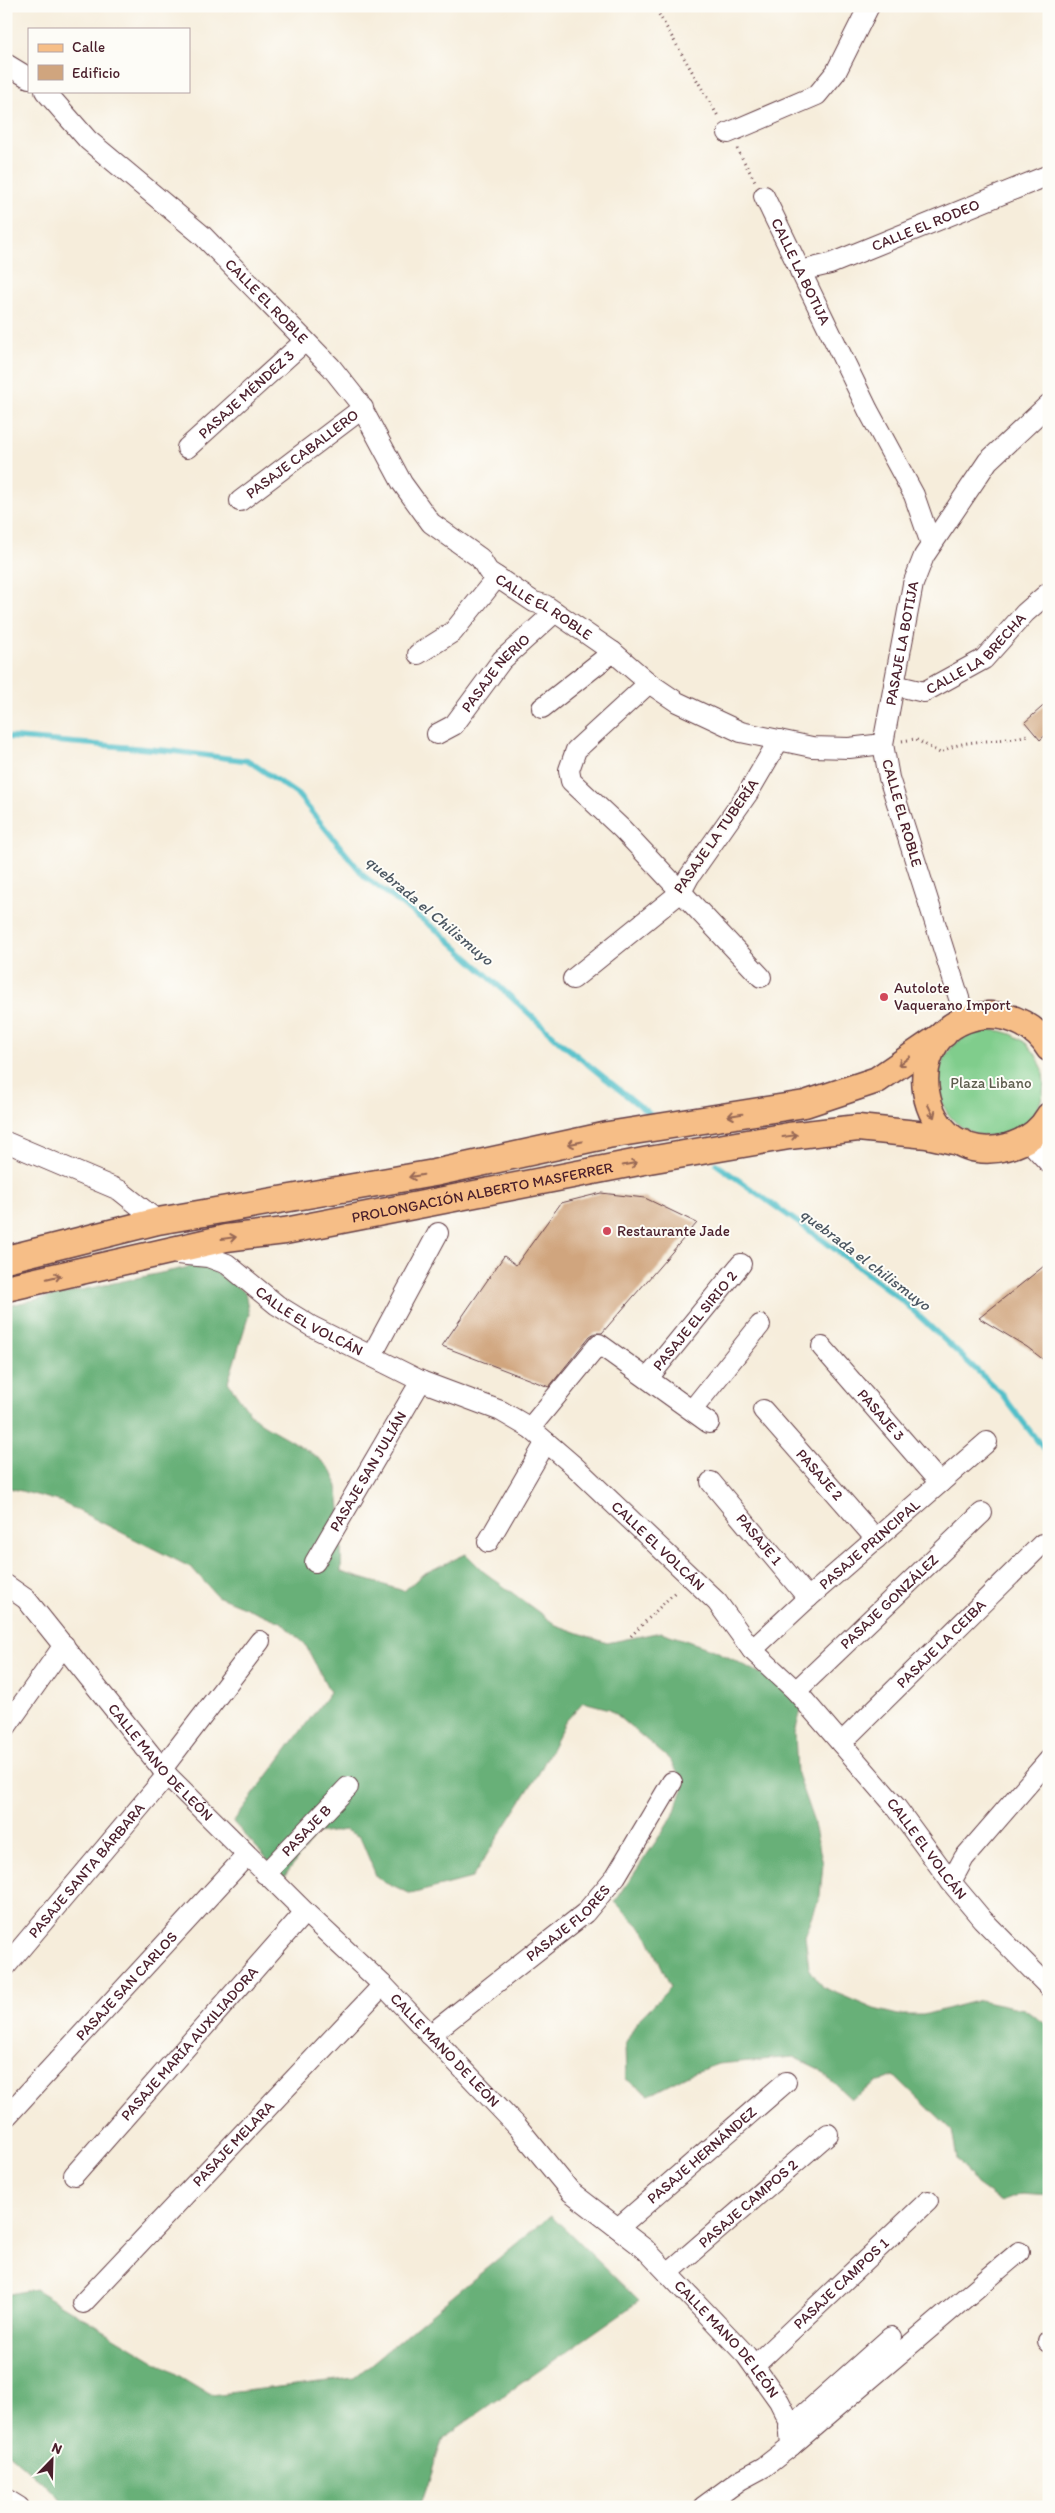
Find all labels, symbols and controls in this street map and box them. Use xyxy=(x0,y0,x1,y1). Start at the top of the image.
legend xyxy=(28,28,190,92)
text: Calle xyxy=(72,38,105,56)
text: Edificio xyxy=(72,64,120,82)
street label: CALLE EL RODEO xyxy=(869,195,982,255)
street label: CALLE LA BOTIJA xyxy=(767,215,834,328)
street label: CALLE EL ROBLE xyxy=(221,255,312,347)
street label: PASAJE MÉNDEZ 3 xyxy=(195,346,298,442)
street label: PASAJE CABALLERO xyxy=(242,405,362,502)
street label: CALLE EL ROBLE xyxy=(492,570,596,644)
street label: PASAJE LA BOTIJA xyxy=(881,579,922,707)
street label: CALLE LA BRECHA xyxy=(923,609,1030,698)
street label: PASAJE NERIO xyxy=(458,630,534,716)
street label: CALLE EL ROBLE xyxy=(878,757,926,869)
street label: PASAJE LA TUBERÍA xyxy=(670,775,763,897)
water label: quebrada el Chilismuyo xyxy=(362,852,498,970)
place label: Autolote Vaquerano Import xyxy=(894,979,1011,1014)
marker: Autolote Vaquerano Import xyxy=(878,991,890,1003)
one-way arrow xyxy=(898,1056,911,1067)
park label: Plaza Libano xyxy=(950,1074,1032,1092)
one-way arrow xyxy=(927,1103,936,1118)
one-way arrow xyxy=(727,1110,743,1120)
one-way arrow xyxy=(782,1131,798,1141)
one-way arrow xyxy=(567,1138,583,1148)
street label: PROLONGACIÓN ALBERTO MASFERRER xyxy=(350,1158,615,1227)
one-way arrow xyxy=(621,1159,637,1168)
one-way arrow xyxy=(408,1171,424,1181)
water label: quebrada el chilismuyo xyxy=(797,1204,935,1315)
place label: Restaurante Jade xyxy=(617,1222,730,1240)
marker: Restaurante Jade xyxy=(601,1225,613,1237)
one-way arrow xyxy=(221,1233,237,1243)
street label: PASAJE EL SIRIO 2 xyxy=(649,1267,741,1374)
one-way arrow xyxy=(45,1272,61,1281)
street label: CALLE EL VOLCÁN xyxy=(252,1282,366,1360)
street label: PASAJE 3 xyxy=(854,1385,908,1445)
street label: PASAJE SAN JULIÁN xyxy=(326,1408,410,1535)
street label: PASAJE 2 xyxy=(792,1445,847,1504)
street label: PASAJE PRINCIPAL xyxy=(815,1495,924,1593)
street label: CALLE EL VOLCÁN xyxy=(607,1497,708,1594)
street label: PASAJE 1 xyxy=(732,1510,786,1569)
street label: PASAJE GONZÁLEZ xyxy=(836,1550,942,1653)
street label: PASAJE LA CEIBA xyxy=(893,1595,990,1692)
street label: CALLE MANO DE LEÓN xyxy=(104,1700,217,1825)
street label: CALLE EL VOLCÁN xyxy=(883,1794,971,1903)
street label: PASAJE SANTA BÁRBARA xyxy=(25,1799,149,1942)
street label: PASAJE B xyxy=(278,1801,335,1860)
street label: PASAJE FLORES xyxy=(522,1881,614,1965)
street label: PASAJE SAN CARLOS xyxy=(72,1928,181,2044)
street label: PASAJE MARÍA AUXILIADORA xyxy=(117,1962,262,2124)
street label: CALLE MANO DE LEÓN xyxy=(386,1989,503,2111)
street label: PASAJE MELARA xyxy=(189,2097,278,2190)
street label: PASAJE HERNÁNDEZ xyxy=(643,2102,761,2208)
street label: PASAJE CAMPOS 2 xyxy=(695,2155,801,2251)
street label: PASAJE CAMPOS 1 xyxy=(790,2234,893,2333)
street label: CALLE MANO DE LEÓN xyxy=(670,2276,783,2401)
north arrow xyxy=(28,2436,78,2486)
text: N xyxy=(49,2439,65,2458)

